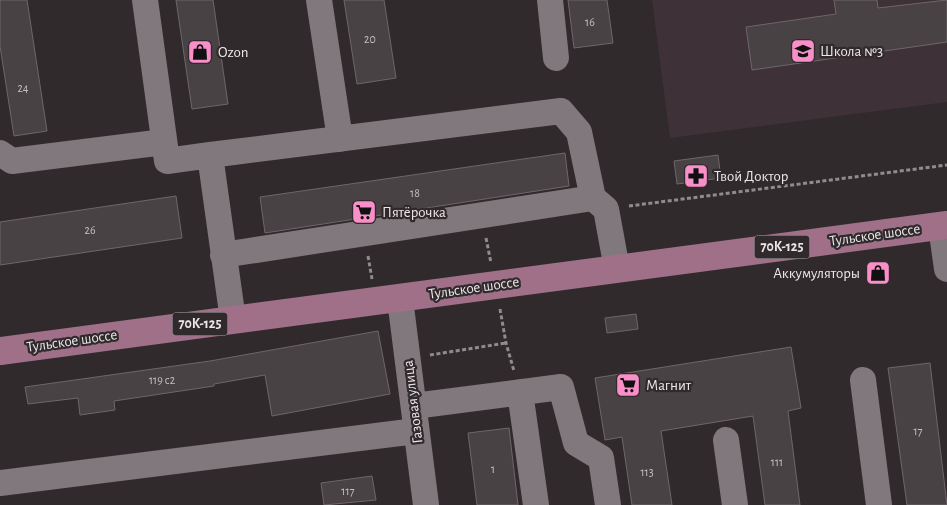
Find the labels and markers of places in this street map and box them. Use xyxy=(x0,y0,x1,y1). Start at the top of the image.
school or university icon: Школа №3 xyxy=(790,38,816,64)
shop icon: Ozon xyxy=(187,39,213,65)
place label: Школа №3 xyxy=(820,44,883,59)
place label: Ozon xyxy=(218,45,248,60)
pharmacy icon: Твой Доктор xyxy=(683,163,709,189)
place label: Твой Доктор xyxy=(714,169,789,184)
supermarket icon: Пятёрочка xyxy=(351,199,377,225)
place label: Пятёрочка xyxy=(382,205,446,220)
shop icon: Аккумуляторы xyxy=(865,260,891,286)
place label: Аккумуляторы xyxy=(773,266,860,281)
supermarket icon: Магнит xyxy=(615,372,641,398)
place label: Магнит xyxy=(646,378,692,393)

